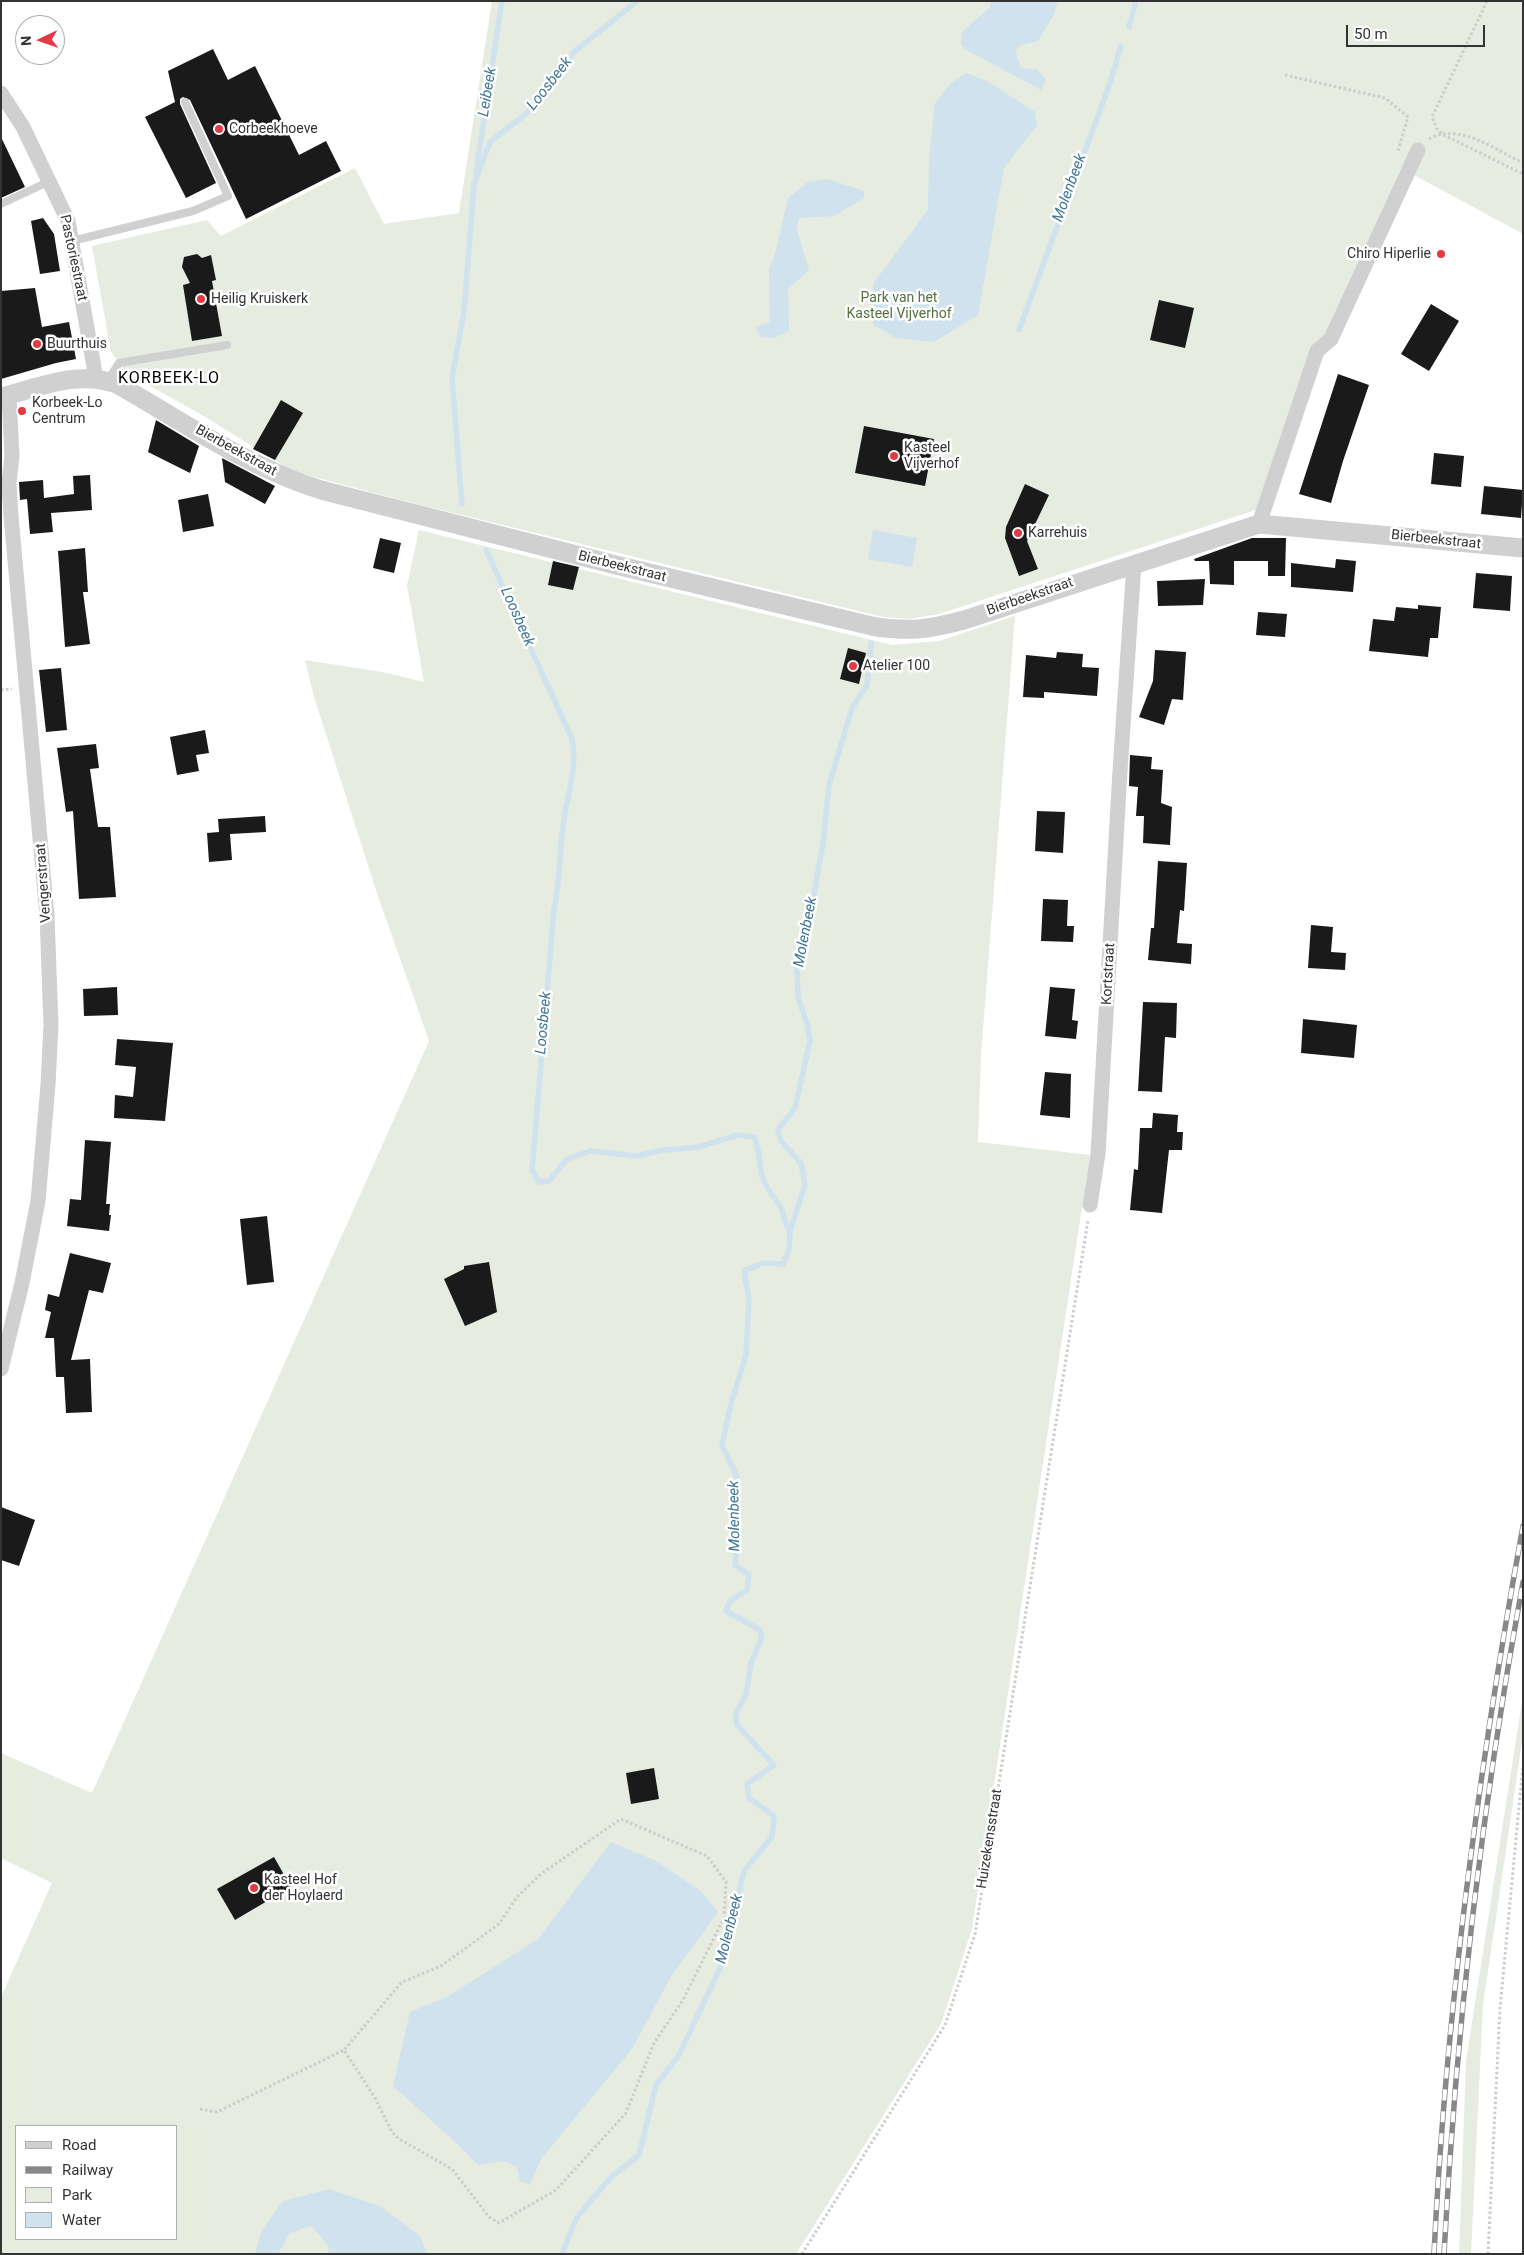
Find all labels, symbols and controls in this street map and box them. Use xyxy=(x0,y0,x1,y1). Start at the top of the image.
north arrow xyxy=(15,15,65,65)
scale bar xyxy=(1349,15,1488,47)
text: 50 m xyxy=(1354,25,1388,43)
text: N xyxy=(18,35,34,46)
water label: Loosbeek xyxy=(524,54,576,114)
water label: Leibeek xyxy=(475,66,501,118)
place label: Corbeekhoeve xyxy=(229,121,318,137)
marker: Corbeekhoeve xyxy=(213,123,225,135)
water label: Molenbeek xyxy=(1049,151,1091,225)
street label: Pastoriestraat xyxy=(56,213,90,303)
place label: Chiro Hiperlie xyxy=(1347,246,1431,262)
marker: Chiro Hiperlie xyxy=(1435,248,1447,260)
park label: Park van het Kasteel Vijverhof xyxy=(846,290,952,322)
place label: Heilig Kruiskerk xyxy=(211,291,308,307)
marker: Heilig Kruiskerk xyxy=(195,293,207,305)
place label: Buurthuis xyxy=(47,336,107,352)
marker: Buurthuis xyxy=(31,338,43,350)
district label: KORBEEK-LO xyxy=(117,369,221,389)
place label: Korbeek-Lo Centrum xyxy=(32,395,103,428)
marker: Korbeek-Lo Centrum xyxy=(16,405,28,417)
street label: Bierbeekstraat xyxy=(192,422,280,480)
place label: Kasteel Vijverhof xyxy=(904,440,959,472)
marker: Kasteel Vijverhof xyxy=(888,450,900,462)
place label: Karrehuis xyxy=(1028,525,1087,541)
marker: Karrehuis xyxy=(1012,527,1024,539)
street label: Bierbeekstraat xyxy=(1390,527,1482,553)
street label: Bierbeekstraat xyxy=(576,548,668,586)
street label: Bierbeekstraat xyxy=(985,574,1075,620)
water label: Loosbeek xyxy=(496,585,538,649)
place label: Atelier 100 xyxy=(863,658,930,674)
marker: Atelier 100 xyxy=(847,660,859,672)
street label: Vengerstraat xyxy=(33,843,55,923)
water label: Molenbeek xyxy=(790,895,822,969)
street label: Kortstraat xyxy=(1099,942,1119,1006)
water label: Loosbeek xyxy=(532,991,556,1055)
water label: Molenbeek xyxy=(725,1480,745,1552)
street label: Huizekensstraat xyxy=(974,1788,1006,1890)
place label: Kasteel Hof der Hoylaerd xyxy=(264,1872,343,1904)
marker: Kasteel Hof der Hoylaerd xyxy=(248,1882,260,1894)
water label: Molenbeek xyxy=(713,1892,747,1966)
legend xyxy=(15,2125,178,2240)
text: Road xyxy=(62,2136,96,2154)
text: Railway xyxy=(62,2161,113,2179)
text: Park xyxy=(62,2186,92,2204)
text: Water xyxy=(62,2211,101,2229)

